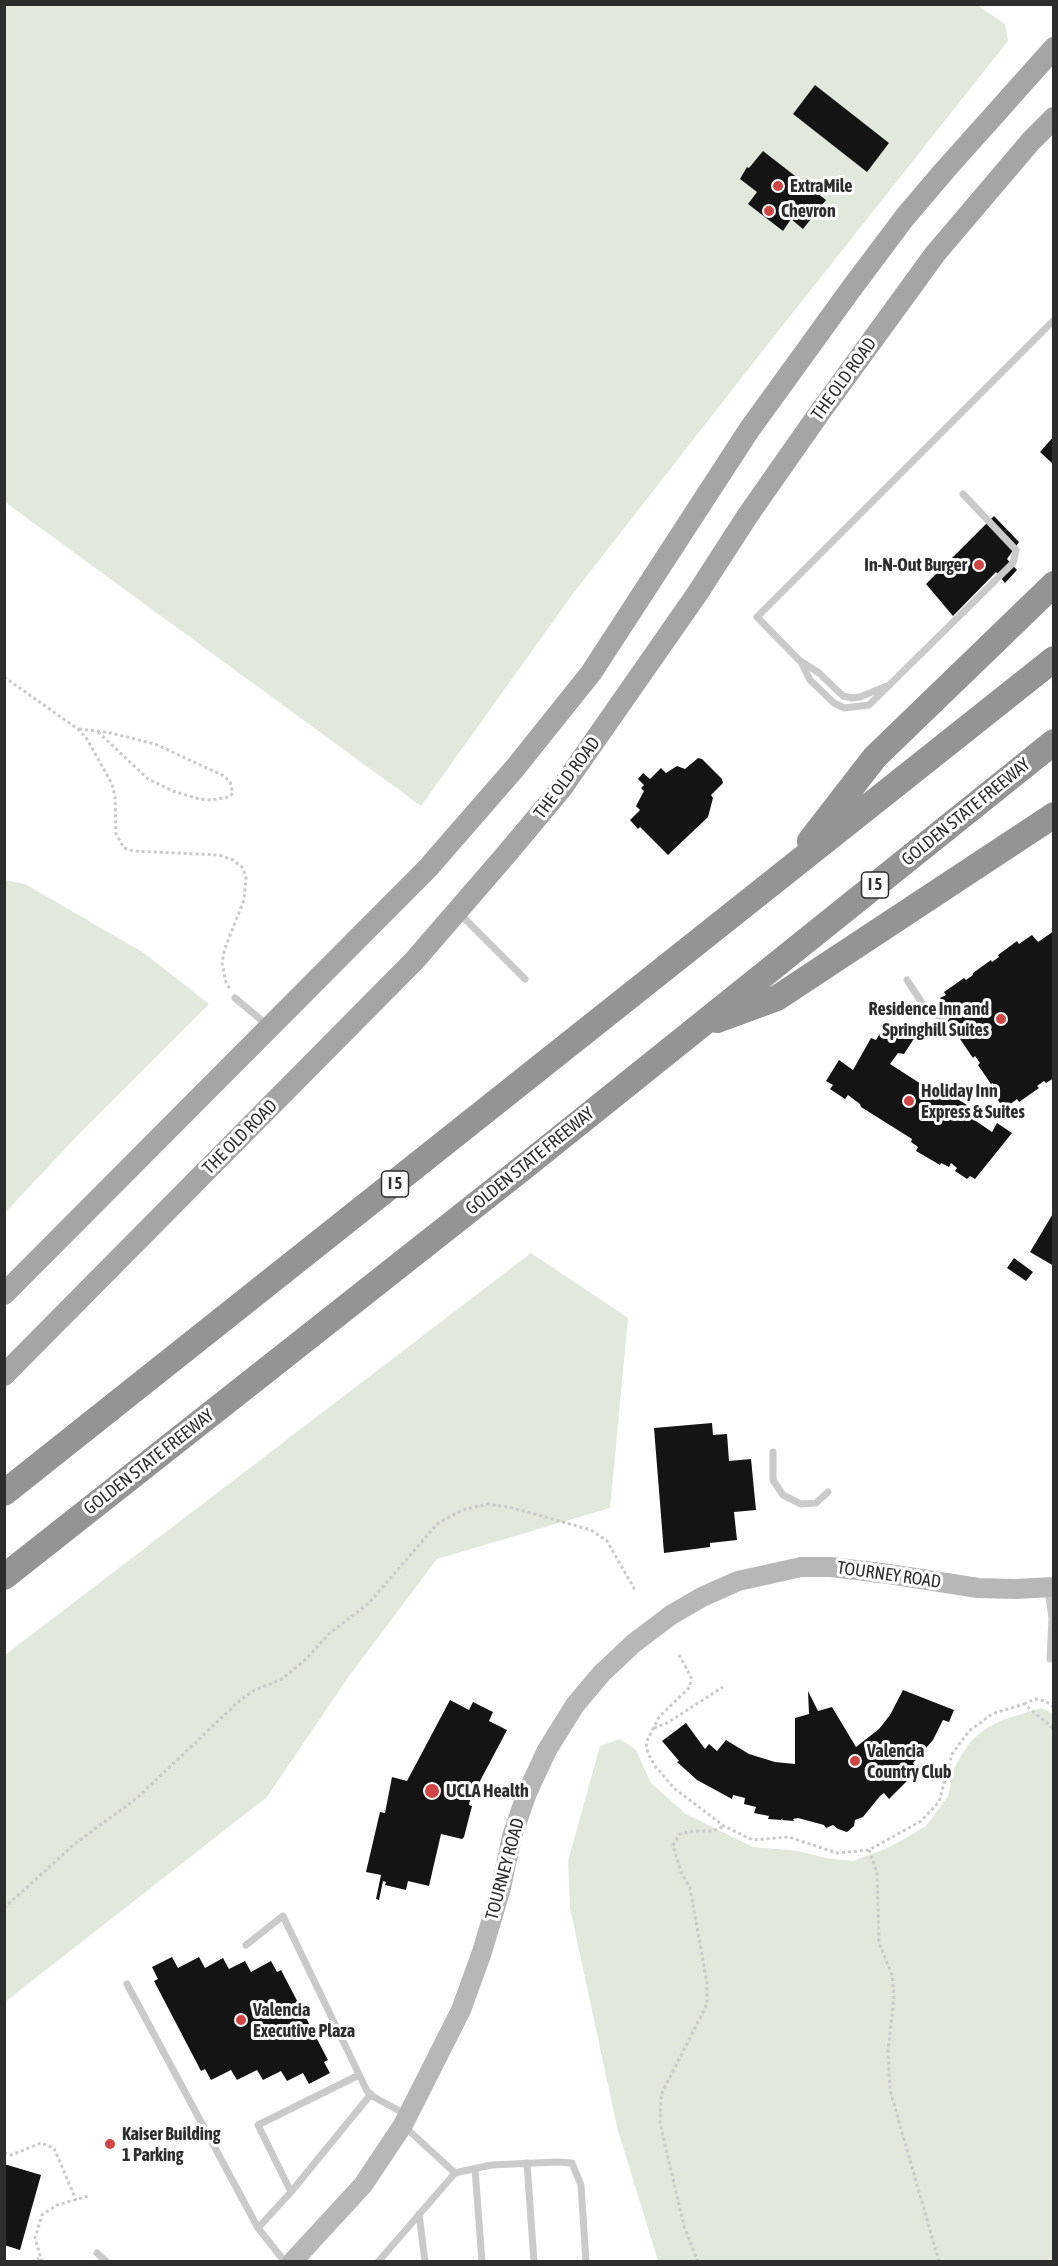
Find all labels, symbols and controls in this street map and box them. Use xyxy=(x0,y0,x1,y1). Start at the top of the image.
place label: ExtraMile xyxy=(790,175,852,197)
marker: ExtraMile xyxy=(771,179,785,193)
place label: Chevron xyxy=(781,200,836,222)
marker: Chevron xyxy=(762,204,776,218)
street label: THE OLD ROAD xyxy=(807,334,881,424)
place label: In-N-Out Burger xyxy=(864,554,967,576)
marker: In-N-Out Burger xyxy=(972,558,986,572)
street label: THE OLD ROAD xyxy=(529,733,605,823)
street label: GOLDEN STATE FREEWAY xyxy=(897,754,1035,870)
road number: I 5 xyxy=(862,872,888,898)
place label: Residence Inn and Springhill Suites xyxy=(868,998,989,1040)
marker: Residence Inn and Springhill Suites xyxy=(994,1012,1008,1026)
place label: Holiday Inn Express & Suites xyxy=(921,1080,1025,1122)
marker: Holiday Inn Express & Suites xyxy=(902,1094,916,1108)
street label: THE OLD ROAD xyxy=(198,1095,282,1179)
street label: GOLDEN STATE FREEWAY xyxy=(461,1103,599,1219)
road number: I 5 xyxy=(382,1171,408,1197)
street label: GOLDEN STATE FREEWAY xyxy=(80,1405,218,1519)
street label: TOURNEY ROAD xyxy=(836,1557,942,1593)
place label: Valencia Country Club xyxy=(867,1740,951,1782)
marker: Valencia Country Club xyxy=(848,1754,862,1768)
place label: UCLA Health xyxy=(446,1780,529,1802)
marker: UCLA Health xyxy=(423,1782,441,1800)
street label: TOURNEY ROAD xyxy=(481,1816,529,1922)
place label: Valencia Executive Plaza xyxy=(253,1999,355,2042)
marker: Valencia Executive Plaza xyxy=(234,2013,248,2027)
place label: Kaiser Building 1 Parking xyxy=(122,2123,220,2166)
marker: Kaiser Building 1 Parking xyxy=(103,2137,117,2151)

